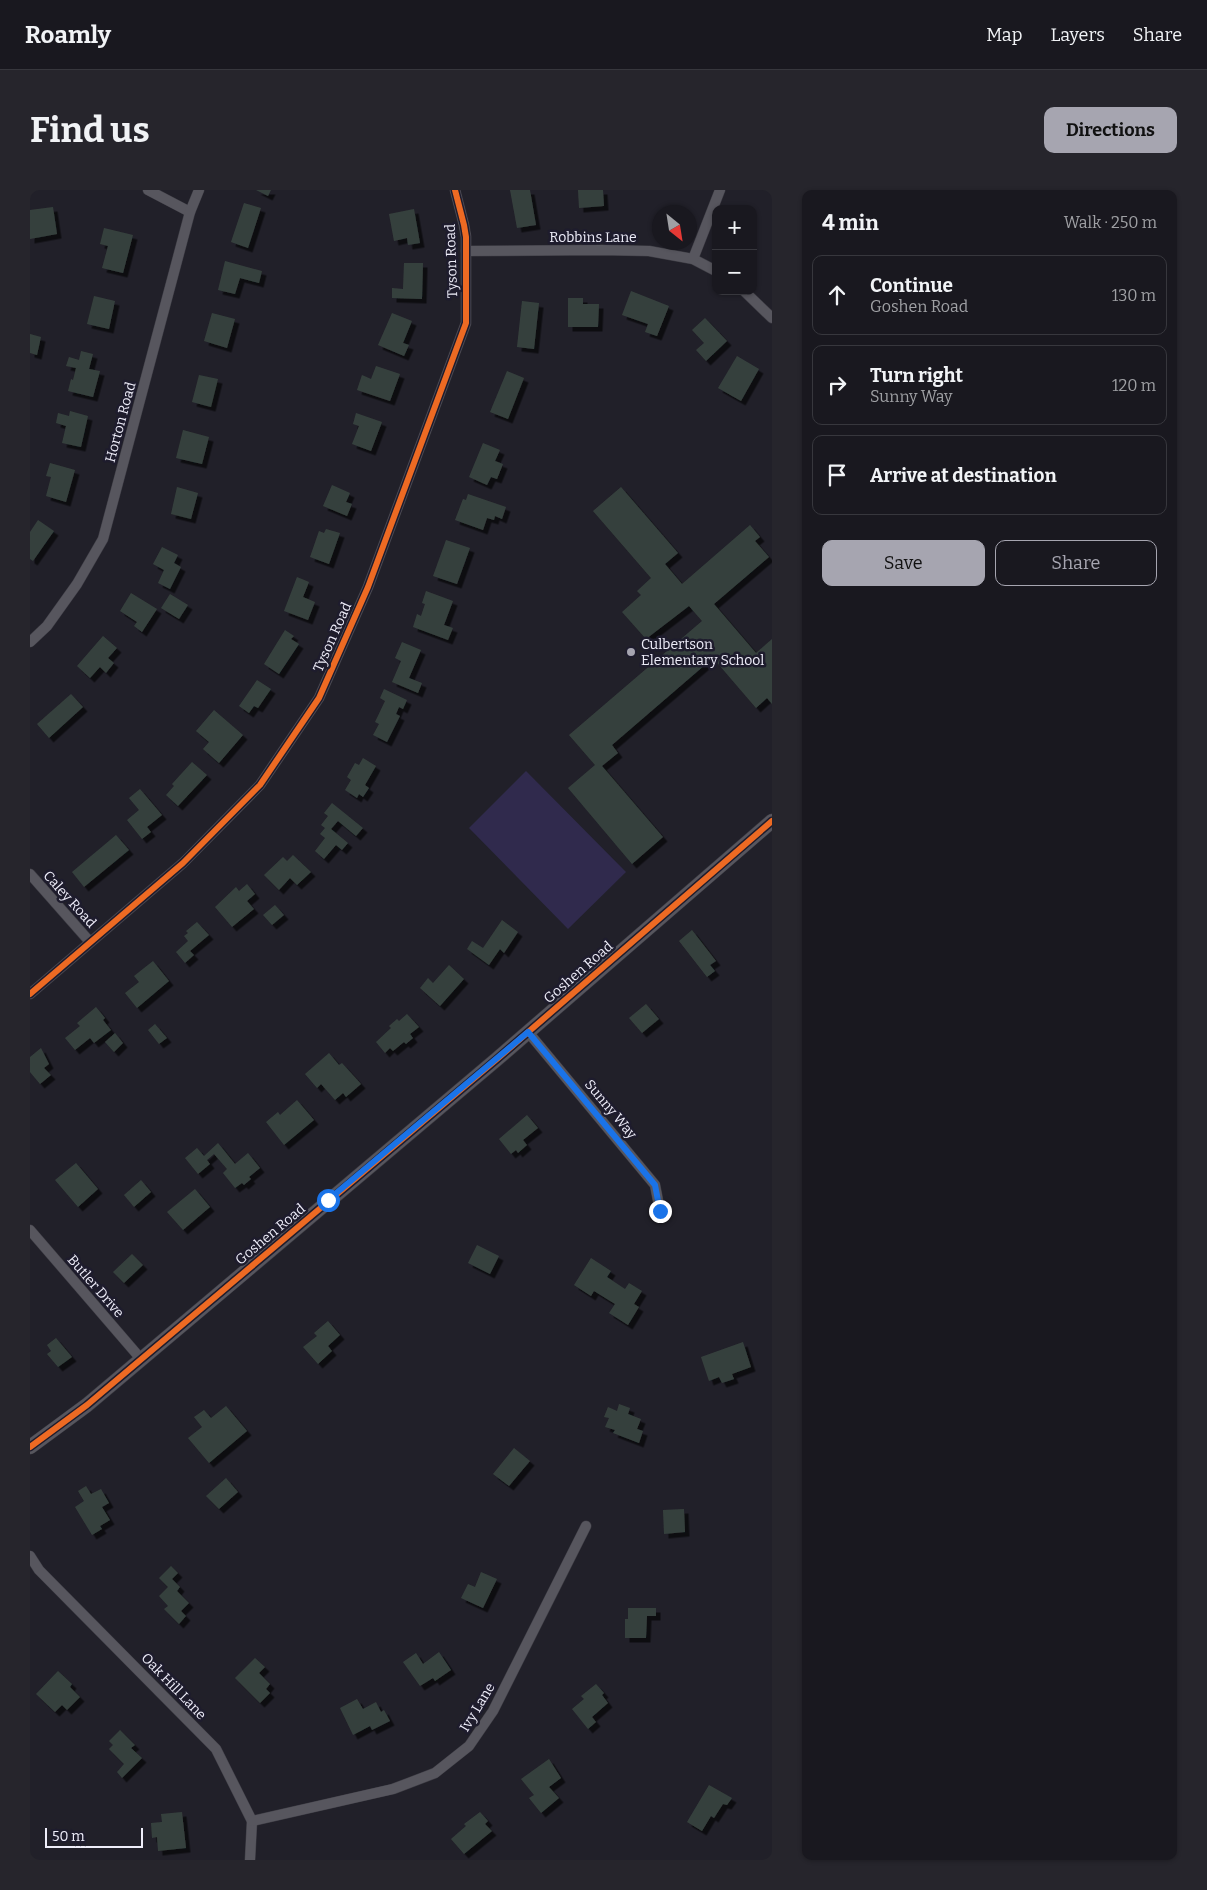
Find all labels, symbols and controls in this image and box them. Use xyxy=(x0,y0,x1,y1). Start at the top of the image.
text: Roamly xyxy=(25,21,111,49)
text: Map xyxy=(986,24,1022,46)
text: Layers xyxy=(1050,24,1105,46)
text: Share xyxy=(1133,24,1182,46)
button: Directions xyxy=(1044,107,1177,153)
text: Find us xyxy=(30,109,150,151)
north arrow xyxy=(652,205,697,250)
map controls xyxy=(712,205,757,295)
button: + xyxy=(712,205,757,250)
text: 4 min xyxy=(822,210,879,236)
text: Walk · 250 m xyxy=(1064,213,1157,232)
street label: Tyson Road xyxy=(442,223,461,299)
street label: Robbins Lane xyxy=(549,229,637,246)
button: − xyxy=(712,250,757,295)
text: Continue xyxy=(870,274,953,297)
icon: ahead xyxy=(823,281,851,309)
text: 130 m xyxy=(1112,286,1156,305)
text: Goshen Road xyxy=(870,297,968,316)
text: Turn right xyxy=(870,364,963,387)
icon: right xyxy=(823,371,851,399)
text: 120 m xyxy=(1112,376,1156,395)
street label: Horton Road xyxy=(102,380,139,464)
text: Sunny Way xyxy=(870,387,952,406)
icon: arrive xyxy=(823,461,851,489)
text: Arrive at destination xyxy=(870,464,1057,487)
button: Save xyxy=(822,540,985,586)
button: Share xyxy=(995,540,1157,586)
street label: Tyson Road xyxy=(310,600,355,675)
place label: Culbertson Elementary School xyxy=(641,636,764,669)
marker: Culbertson Elementary School xyxy=(625,646,637,658)
street label: Caley Road xyxy=(40,867,100,931)
street label: Goshen Road xyxy=(540,938,616,1007)
street label: Sunny Way xyxy=(581,1076,641,1143)
route start xyxy=(317,1189,340,1212)
street label: Goshen Road xyxy=(232,1200,309,1269)
route end xyxy=(649,1200,672,1223)
street label: Butler Drive xyxy=(64,1251,127,1321)
street label: Oak Hill Lane xyxy=(138,1649,210,1723)
street label: Ivy Lane xyxy=(456,1680,499,1735)
scale bar xyxy=(45,1825,142,1848)
text: 50 m xyxy=(52,1828,85,1845)

